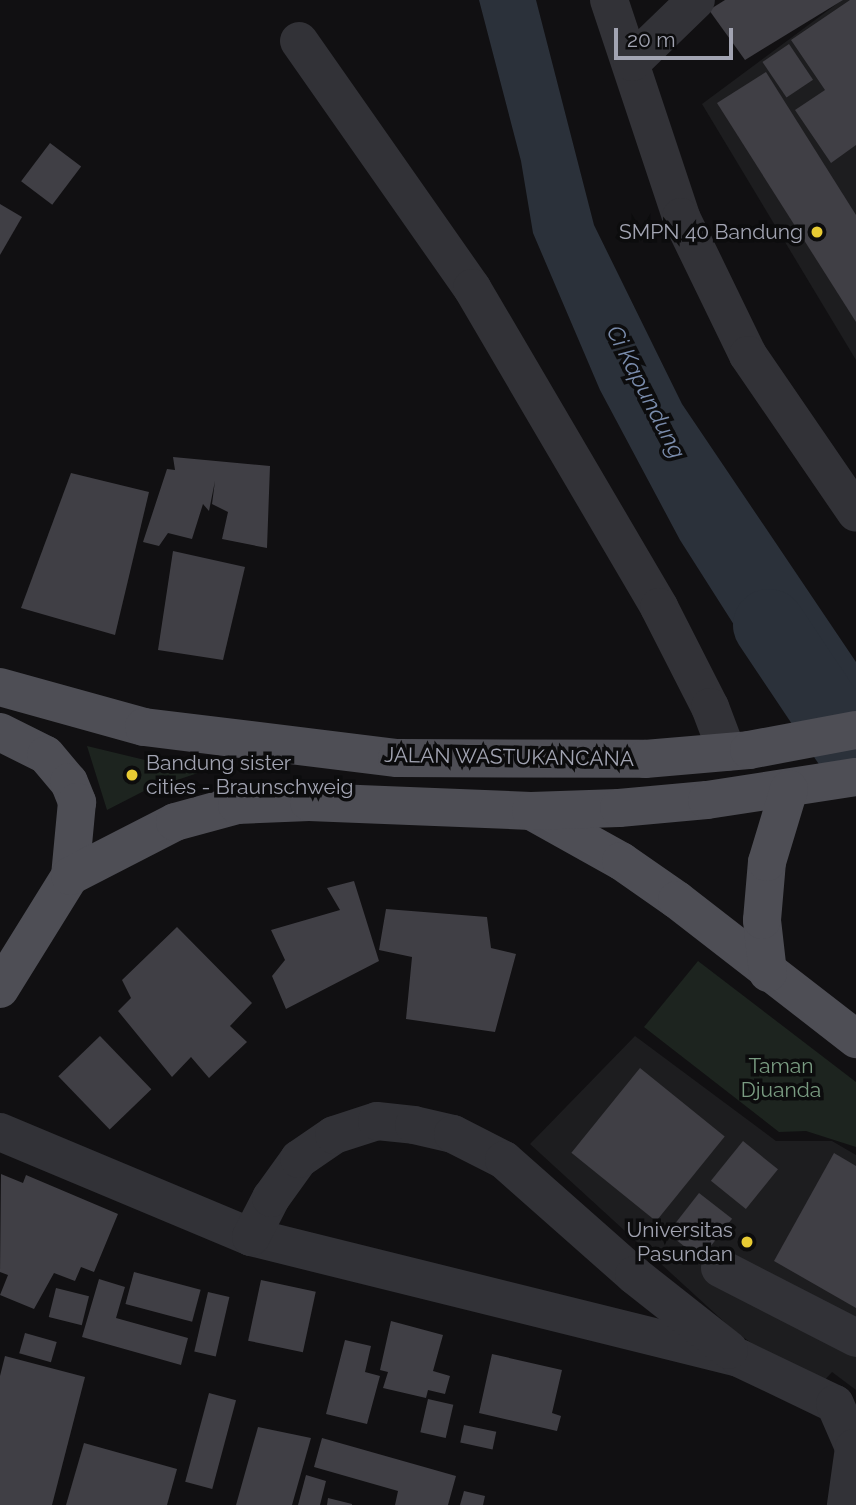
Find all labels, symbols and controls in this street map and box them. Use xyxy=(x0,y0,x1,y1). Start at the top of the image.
scale bar xyxy=(618,14,737,58)
text: 20 m xyxy=(627,27,675,52)
place label: SMPN 40 Bandung xyxy=(619,219,803,245)
marker: SMPN 40 Bandung xyxy=(809,224,825,240)
water label: Ci Kapundung xyxy=(601,321,691,463)
street label: JALAN WASTUKANCANA xyxy=(383,742,635,772)
place label: Bandung sister cities - Braunschweig xyxy=(146,750,353,800)
marker: Bandung sister cities - Braunschweig xyxy=(124,767,140,783)
park label: Taman Djuanda xyxy=(741,1053,821,1103)
place label: Universitas Pasundan xyxy=(627,1217,733,1267)
marker: Universitas Pasundan xyxy=(739,1234,755,1250)

